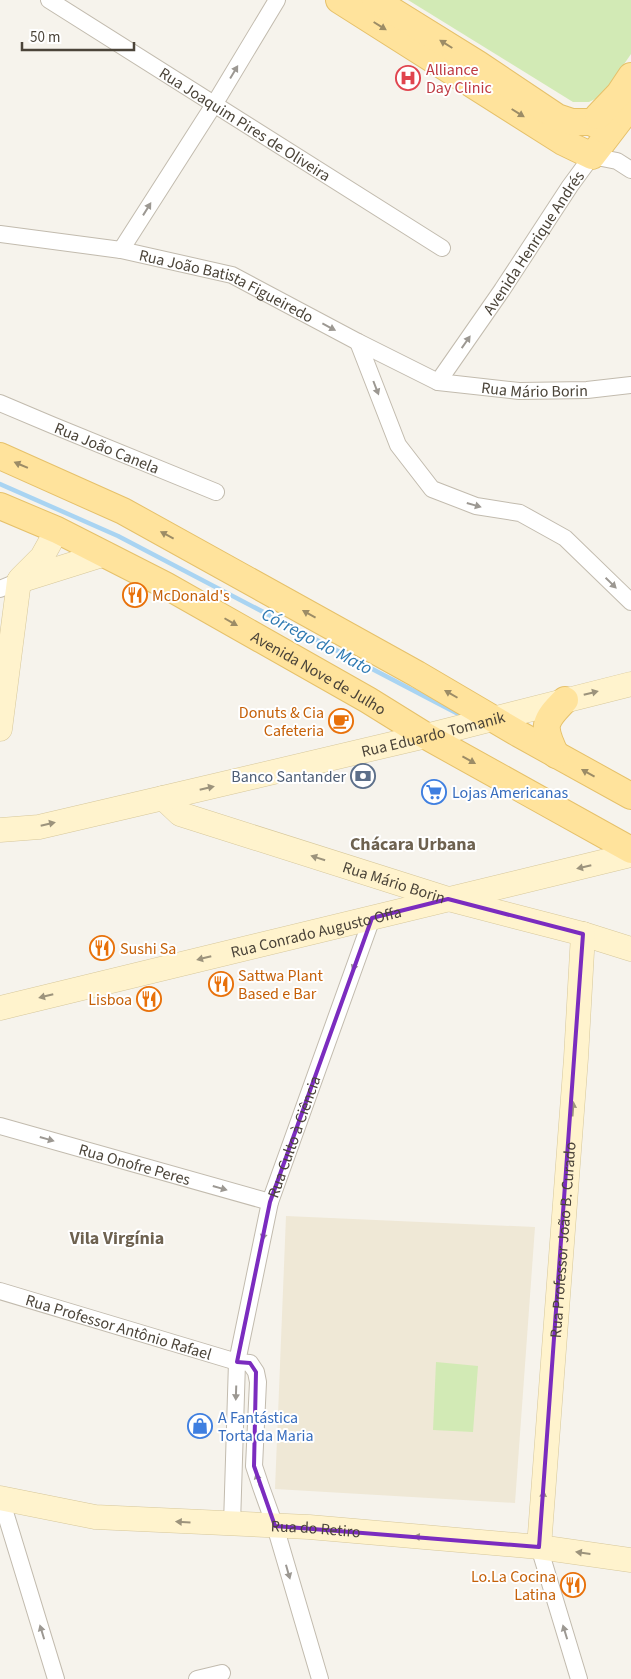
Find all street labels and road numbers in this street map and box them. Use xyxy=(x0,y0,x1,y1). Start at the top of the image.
street label: Rua Joaquim Pires de Oliveira xyxy=(155,62,335,187)
street label: Avenida Henrique Andrés xyxy=(478,166,590,319)
street label: Rua João Batista Figueiredo xyxy=(137,244,317,328)
street label: Rua Mário Borin xyxy=(480,377,588,403)
street label: Rua João Canela xyxy=(51,417,162,480)
street label: Avenida Nove de Julho xyxy=(247,626,390,721)
street label: Rua Eduardo Tomanik xyxy=(359,706,508,763)
street label: Rua Mário Borin xyxy=(340,856,448,909)
street label: Rua Conrado Augusto Offa xyxy=(228,901,404,964)
street label: Rua Culto à Ciência xyxy=(262,1073,327,1201)
street label: Rua Onofre Peres xyxy=(76,1139,193,1191)
street label: Rua Professor João B. Curado xyxy=(545,1141,582,1339)
street label: Rua Professor Antônio Rafael xyxy=(23,1289,214,1366)
street label: Rua do Retiro xyxy=(270,1515,362,1543)

